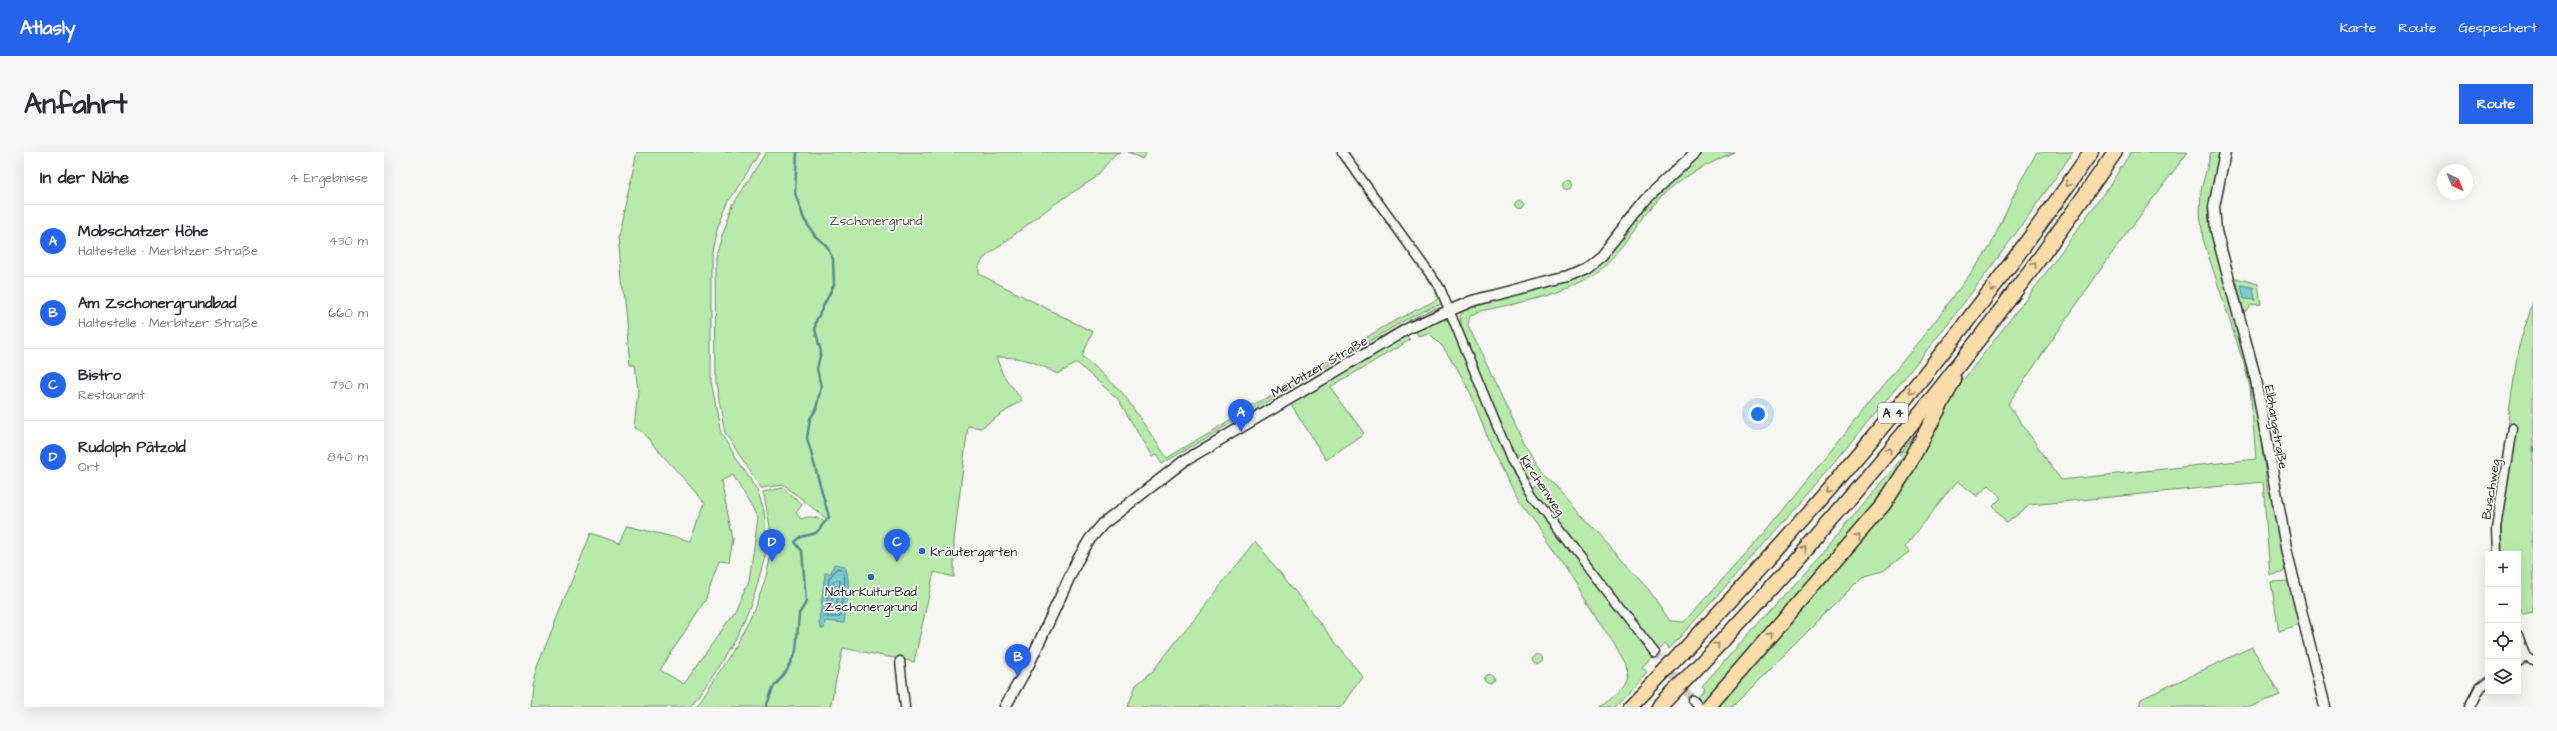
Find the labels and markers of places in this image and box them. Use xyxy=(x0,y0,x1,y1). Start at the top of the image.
pin: A xyxy=(1228,399,1254,432)
pin: D xyxy=(759,529,785,562)
pin: C xyxy=(884,529,910,562)
place label: Kräutergarten xyxy=(930,543,1018,562)
marker: Kräutergarten xyxy=(917,546,927,556)
marker: NaturKulturBad Zschonergrund xyxy=(866,572,876,582)
place label: NaturKulturBad Zschonergrund xyxy=(824,583,918,617)
pin: B xyxy=(1005,644,1031,677)

